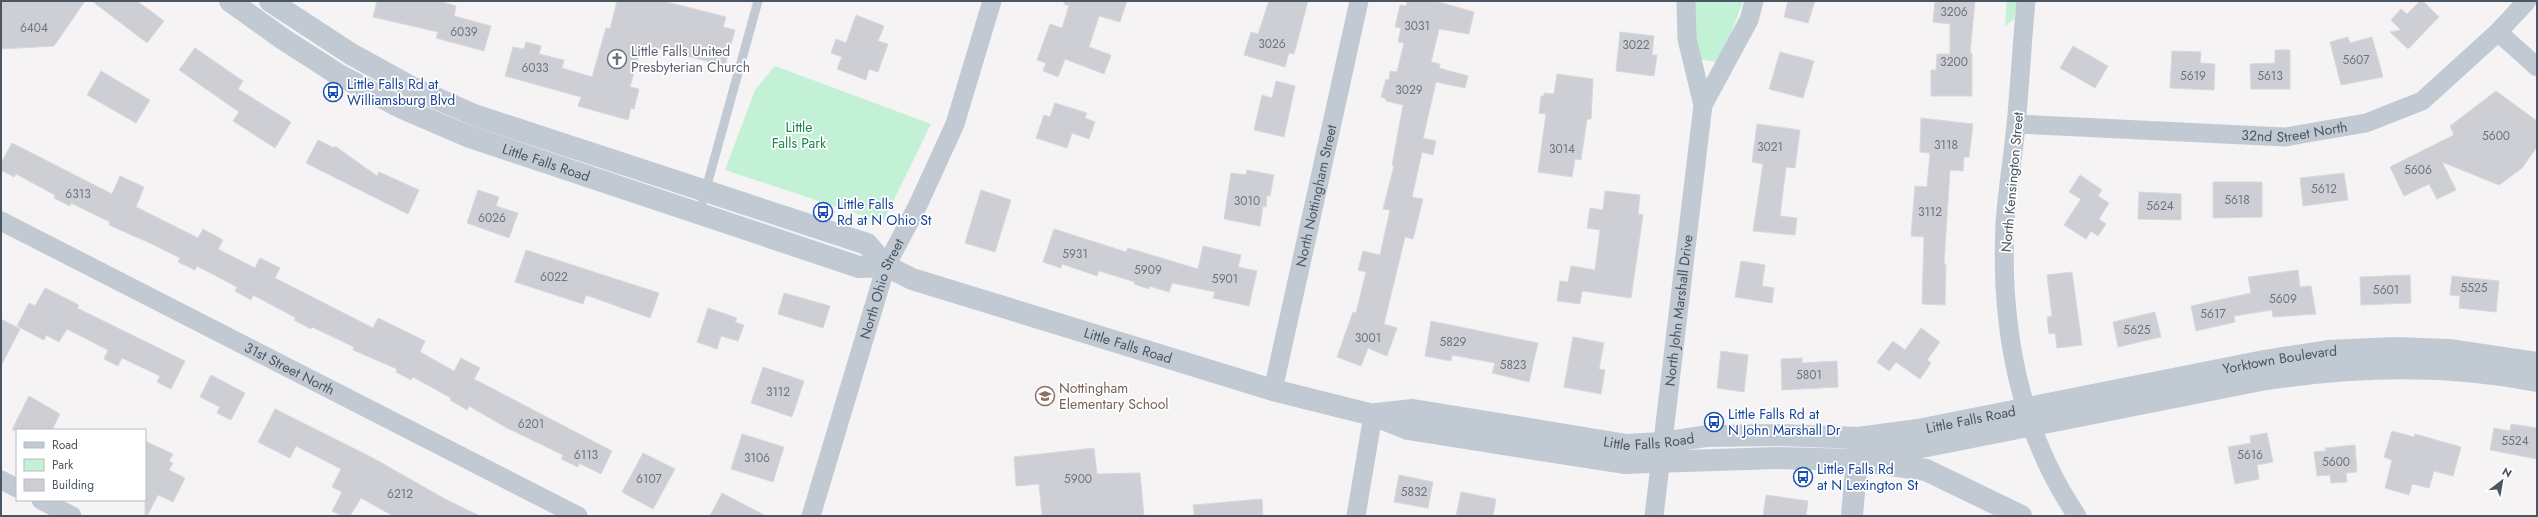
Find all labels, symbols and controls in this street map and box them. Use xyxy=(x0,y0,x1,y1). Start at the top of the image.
house number: 3206 xyxy=(1940,3,1968,21)
house number: 3031 xyxy=(1404,17,1430,35)
house number: 6404 xyxy=(20,19,48,37)
house number: 6039 xyxy=(450,23,478,41)
house number: 3026 xyxy=(1258,35,1286,53)
house number: 3022 xyxy=(1622,36,1650,54)
place label: Little Falls United Presbyterian Church xyxy=(631,41,750,77)
church icon: Little Falls United Presbyterian Church xyxy=(606,48,628,70)
house number: 5607 xyxy=(2342,51,2370,69)
house number: 3200 xyxy=(1940,53,1968,71)
house number: 6033 xyxy=(521,59,549,77)
house number: 5619 xyxy=(2180,67,2206,85)
house number: 5613 xyxy=(2257,67,2283,85)
place label: Little Falls Rd at Williamsburg Blvd xyxy=(347,74,455,110)
bus stop icon: Little Falls Rd at Williamsburg Blvd xyxy=(322,81,344,103)
house number: 3029 xyxy=(1395,81,1423,99)
street label: North Kensington Street xyxy=(1996,110,2028,253)
street label: 32nd Street North xyxy=(2241,116,2349,147)
park label: Little Falls Park xyxy=(772,117,827,153)
street label: North Nottingham Street xyxy=(1291,122,1342,269)
house number: 5600 xyxy=(2482,127,2510,145)
house number: 3118 xyxy=(1934,136,1958,154)
street label: Little Falls Road xyxy=(500,138,592,186)
house number: 3021 xyxy=(1757,138,1783,156)
house number: 3014 xyxy=(1549,140,1575,158)
house number: 5606 xyxy=(2404,161,2432,179)
house number: 5612 xyxy=(2311,180,2337,198)
house number: 6313 xyxy=(65,185,91,203)
house number: 5618 xyxy=(2224,191,2250,209)
house number: 3010 xyxy=(1234,192,1260,210)
place label: Little Falls Rd at N Ohio St xyxy=(837,194,932,230)
house number: 5624 xyxy=(2146,197,2174,215)
bus stop icon: Little Falls Rd at N Ohio St xyxy=(812,201,834,223)
house number: 3112 xyxy=(1918,203,1942,221)
house number: 6026 xyxy=(478,209,506,227)
street label: North John Marshall Drive xyxy=(1660,233,1697,387)
street label: North Ohio Street xyxy=(855,234,909,342)
house number: 5931 xyxy=(1062,245,1088,263)
house number: 5909 xyxy=(1134,261,1162,279)
house number: 6022 xyxy=(540,268,568,286)
house number: 5901 xyxy=(1212,270,1238,288)
house number: 5525 xyxy=(2460,279,2488,297)
house number: 5601 xyxy=(2373,281,2399,299)
house number: 5609 xyxy=(2269,290,2297,308)
house number: 5617 xyxy=(2200,305,2226,323)
house number: 5625 xyxy=(2123,321,2151,339)
street label: Little Falls Road xyxy=(1081,322,1175,368)
house number: 3001 xyxy=(1355,329,1381,347)
house number: 5829 xyxy=(1439,333,1467,351)
street label: 31st Street North xyxy=(241,337,338,400)
street label: Yorktown Boulevard xyxy=(2221,341,2337,379)
house number: 5823 xyxy=(1500,356,1527,374)
house number: 5801 xyxy=(1796,366,1822,384)
place label: Nottingham Elementary School xyxy=(1059,378,1169,414)
house number: 3112 xyxy=(766,383,790,401)
school or university icon: Nottingham Elementary School xyxy=(1034,385,1056,407)
street label: Little Falls Road xyxy=(1924,401,2017,438)
place label: Little Falls Rd at N John Marshall Dr xyxy=(1728,404,1841,440)
bus stop icon: Little Falls Rd at N John Marshall Dr xyxy=(1703,411,1725,433)
house number: 6201 xyxy=(518,415,544,433)
street label: Little Falls Road xyxy=(1602,428,1696,455)
legend xyxy=(16,429,146,501)
house number: 5524 xyxy=(2501,432,2529,450)
text: Road xyxy=(52,436,78,454)
house number: 6113 xyxy=(574,446,599,464)
house number: 5616 xyxy=(2237,446,2263,464)
house number: 3106 xyxy=(744,449,770,467)
house number: 5600 xyxy=(2322,453,2350,471)
text: Park xyxy=(52,456,74,474)
place label: Little Falls Rd at N Lexington St xyxy=(1817,459,1919,495)
north arrow xyxy=(2482,461,2522,501)
text: N xyxy=(2499,463,2515,482)
bus stop icon: Little Falls Rd at N Lexington St xyxy=(1792,466,1814,488)
house number: 6107 xyxy=(636,470,663,488)
house number: 5900 xyxy=(1064,470,1092,488)
text: Building xyxy=(52,476,94,494)
house number: 5832 xyxy=(1401,483,1428,501)
house number: 6212 xyxy=(387,485,413,503)

